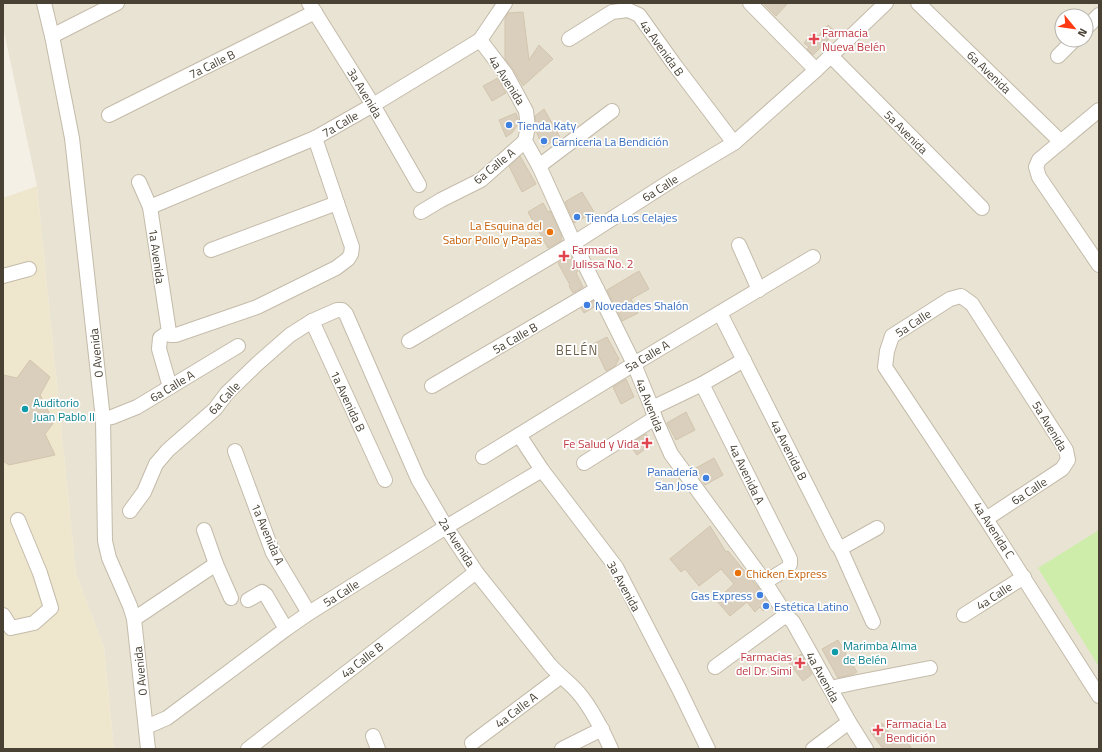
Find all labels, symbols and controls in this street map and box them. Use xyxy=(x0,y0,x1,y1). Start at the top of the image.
north arrow xyxy=(1054,8,1094,48)
street label: 4a Avenida B xyxy=(635,16,689,80)
place label: Farmacia Nueva Belén xyxy=(822,23,886,56)
text: N xyxy=(1074,26,1092,40)
marker: Farmacia Nueva Belén xyxy=(809,34,819,44)
street label: 7a Calle B xyxy=(186,45,238,83)
street label: 6a Avenida xyxy=(962,46,1016,98)
street label: 4a Avenida xyxy=(484,52,530,108)
street label: 3a Avenida xyxy=(343,64,387,122)
street label: 7a Calle xyxy=(318,106,362,142)
street label: 5a Avenida xyxy=(880,106,932,158)
place label: Tienda Katy xyxy=(517,116,576,135)
marker: Tienda Katy xyxy=(504,120,514,130)
place label: Carniceria La Bendición xyxy=(552,132,668,151)
marker: Carniceria La Bendición xyxy=(539,136,549,146)
street label: 6a Calle A xyxy=(469,143,519,189)
street label: 6a Calle xyxy=(638,169,682,207)
place label: Tienda Los Celajes xyxy=(585,208,678,227)
marker: Tienda Los Celajes xyxy=(572,212,582,222)
place label: La Esquina del Sabor Pollo y Papas xyxy=(443,216,542,249)
street label: 1a Avenida xyxy=(144,227,170,285)
marker: La Esquina del Sabor Pollo y Papas xyxy=(545,227,555,237)
place label: Farmacia Julissa No. 2 xyxy=(572,240,633,273)
marker: Farmacia Julissa No. 2 xyxy=(559,251,569,261)
place label: Novedades Shalón xyxy=(595,296,689,315)
marker: Novedades Shalón xyxy=(582,300,592,310)
street label: 5a Calle xyxy=(891,304,935,342)
street label: 5a Calle B xyxy=(489,317,541,359)
street label: 0 Avenida xyxy=(84,327,108,379)
street label: 5a Calle A xyxy=(621,335,673,377)
district label: BELÉN xyxy=(556,340,598,360)
street label: 6a Calle A xyxy=(146,365,198,407)
street label: 1a Avenida B xyxy=(326,367,370,435)
street label: 4a Avenida xyxy=(631,376,669,434)
street label: 6a Calle xyxy=(204,377,244,419)
place label: Auditorio Juan Pablo II xyxy=(33,393,95,426)
street label: 5a Avenida xyxy=(1028,397,1072,455)
marker: Auditorio Juan Pablo II xyxy=(20,404,30,414)
street label: 4a Avenida B xyxy=(766,417,812,483)
place label: Fe Salud y Vida xyxy=(563,434,639,453)
marker: Fe Salud y Vida xyxy=(642,438,652,448)
street label: 4a Avenida A xyxy=(724,441,770,507)
place label: Panadería San Jose xyxy=(647,462,698,495)
street label: 6a Calle xyxy=(1007,472,1051,510)
marker: Panadería San Jose xyxy=(701,473,711,483)
street label: 4a Avenida C xyxy=(968,498,1020,563)
street label: 1a Avenida A xyxy=(247,500,289,568)
street label: 2a Avenida xyxy=(434,514,480,570)
street label: 3a Avenida xyxy=(602,557,646,615)
place label: Chicken Express xyxy=(746,564,828,583)
marker: Chicken Express xyxy=(733,568,743,578)
street label: 5a Calle xyxy=(319,574,363,612)
street label: 4a Calle xyxy=(972,577,1016,615)
place label: Gas Express xyxy=(691,586,752,605)
marker: Gas Express xyxy=(755,590,765,600)
place label: Estética Latino xyxy=(774,597,849,616)
marker: Estética Latino xyxy=(761,601,771,611)
place label: Marimba Alma de Belén xyxy=(843,636,917,669)
street label: 4a Calle B xyxy=(337,637,387,683)
street label: 0 Avenida xyxy=(128,645,152,697)
place label: Farmacias del Dr. Simi xyxy=(736,647,792,680)
marker: Marimba Alma de Belén xyxy=(830,647,840,657)
street label: 4a Avenida xyxy=(801,648,845,706)
marker: Farmacias del Dr. Simi xyxy=(795,658,805,668)
street label: 4a Calle A xyxy=(491,688,541,732)
place label: Farmacia La Bendición xyxy=(886,714,946,747)
marker: Farmacia La Bendición xyxy=(873,725,883,735)

